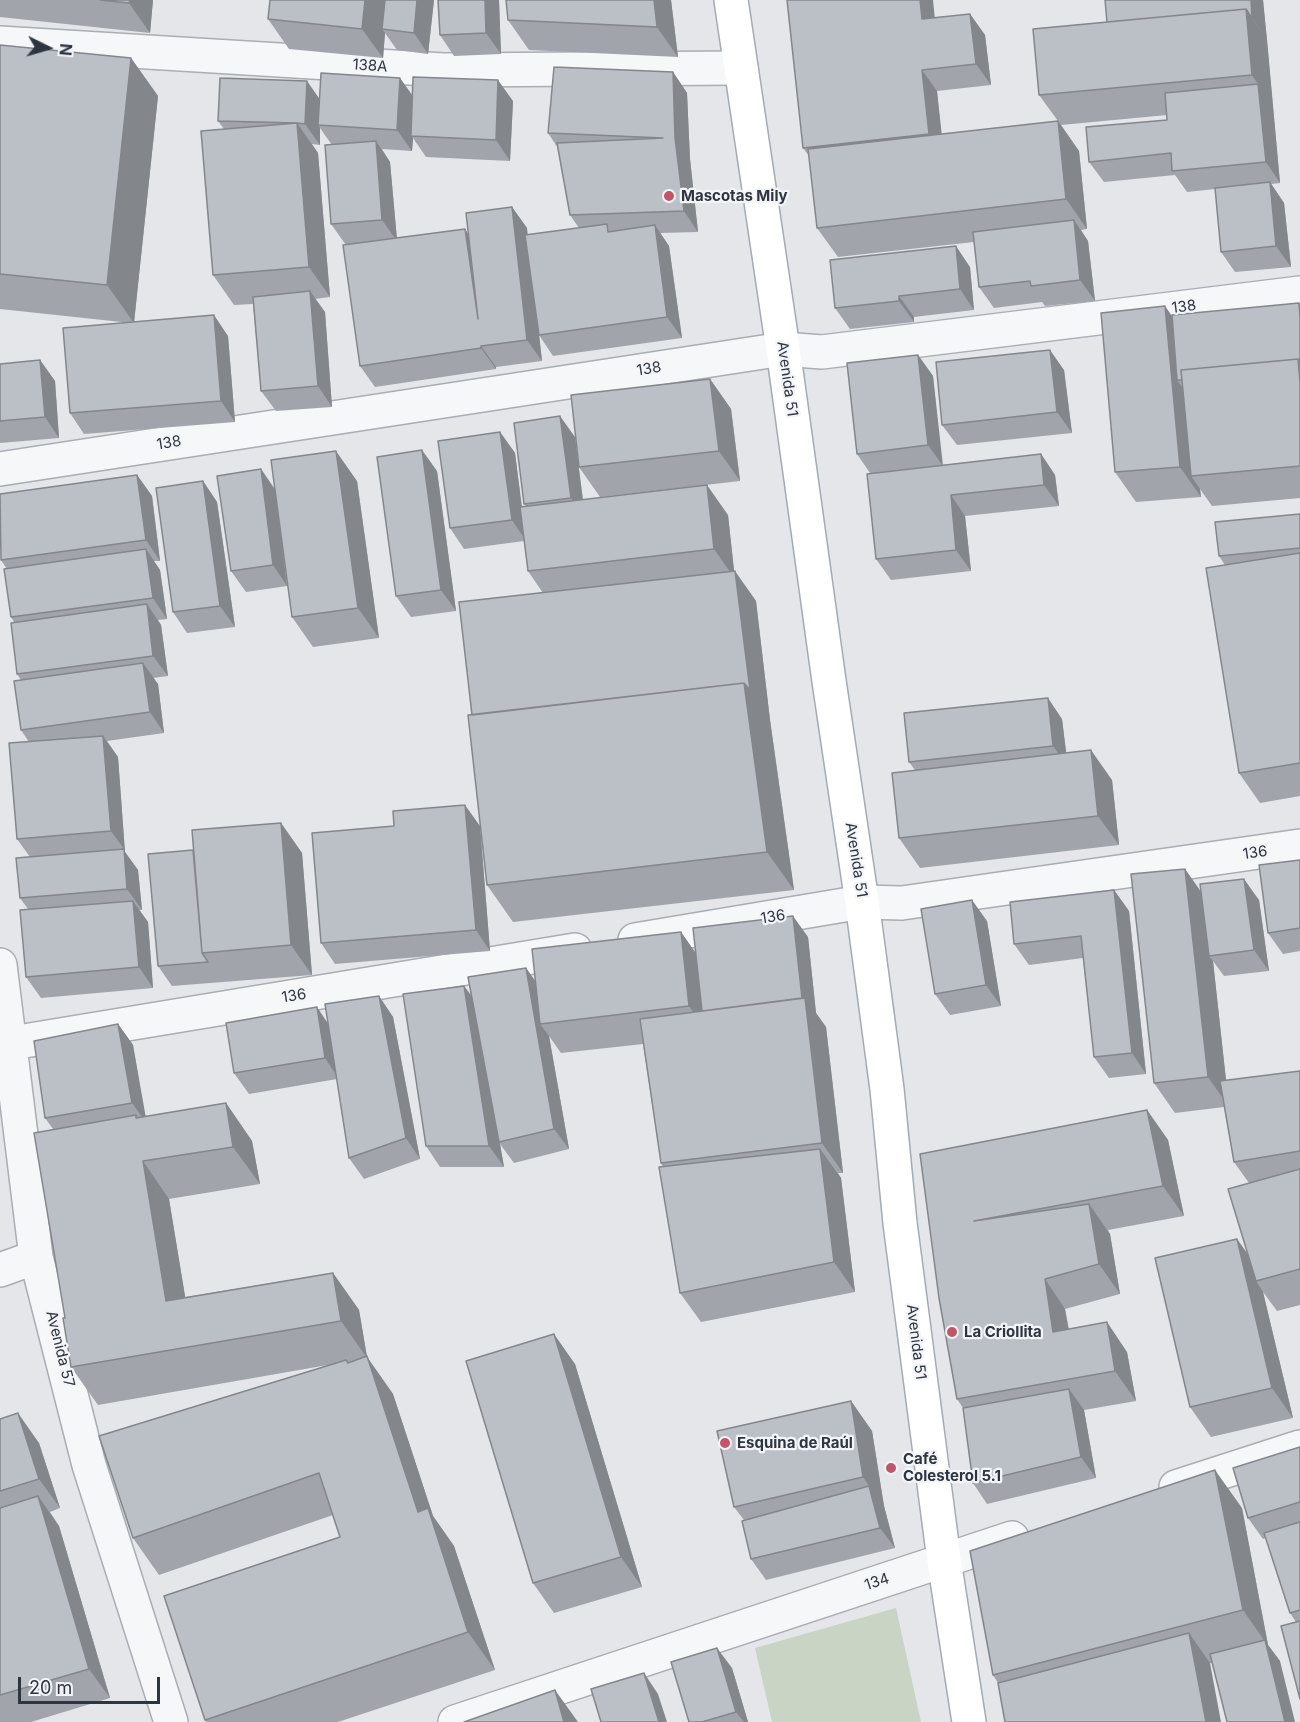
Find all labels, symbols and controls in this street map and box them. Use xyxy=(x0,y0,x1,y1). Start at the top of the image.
north arrow xyxy=(18,18,78,78)
text: N xyxy=(55,43,76,57)
street label: 138A xyxy=(352,56,388,76)
place label: Mascotas Mily xyxy=(681,187,788,205)
marker: Mascotas Mily xyxy=(662,189,676,203)
street label: 138 xyxy=(1171,297,1197,317)
street label: Avenida 51 xyxy=(773,340,801,418)
street label: 138 xyxy=(635,358,663,380)
street label: 138 xyxy=(155,432,183,454)
street label: Avenida 51 xyxy=(841,821,871,899)
street label: 136 xyxy=(1242,842,1268,864)
street label: 136 xyxy=(759,906,787,928)
street label: 136 xyxy=(280,985,308,1007)
street label: Avenida 51 xyxy=(902,1303,930,1381)
street label: Avenida 57 xyxy=(42,1309,78,1389)
place label: La Criollita xyxy=(964,1323,1042,1341)
marker: La Criollita xyxy=(945,1325,959,1339)
place label: Esquina de Raúl xyxy=(737,1434,853,1452)
marker: Esquina de Raúl xyxy=(718,1436,732,1450)
place label: Café Colesterol 5.1 xyxy=(903,1450,1001,1485)
marker: Café Colesterol 5.1 xyxy=(884,1461,898,1475)
street label: 134 xyxy=(862,1570,892,1594)
scale bar xyxy=(21,1665,164,1703)
text: 20 m xyxy=(29,1677,72,1698)

